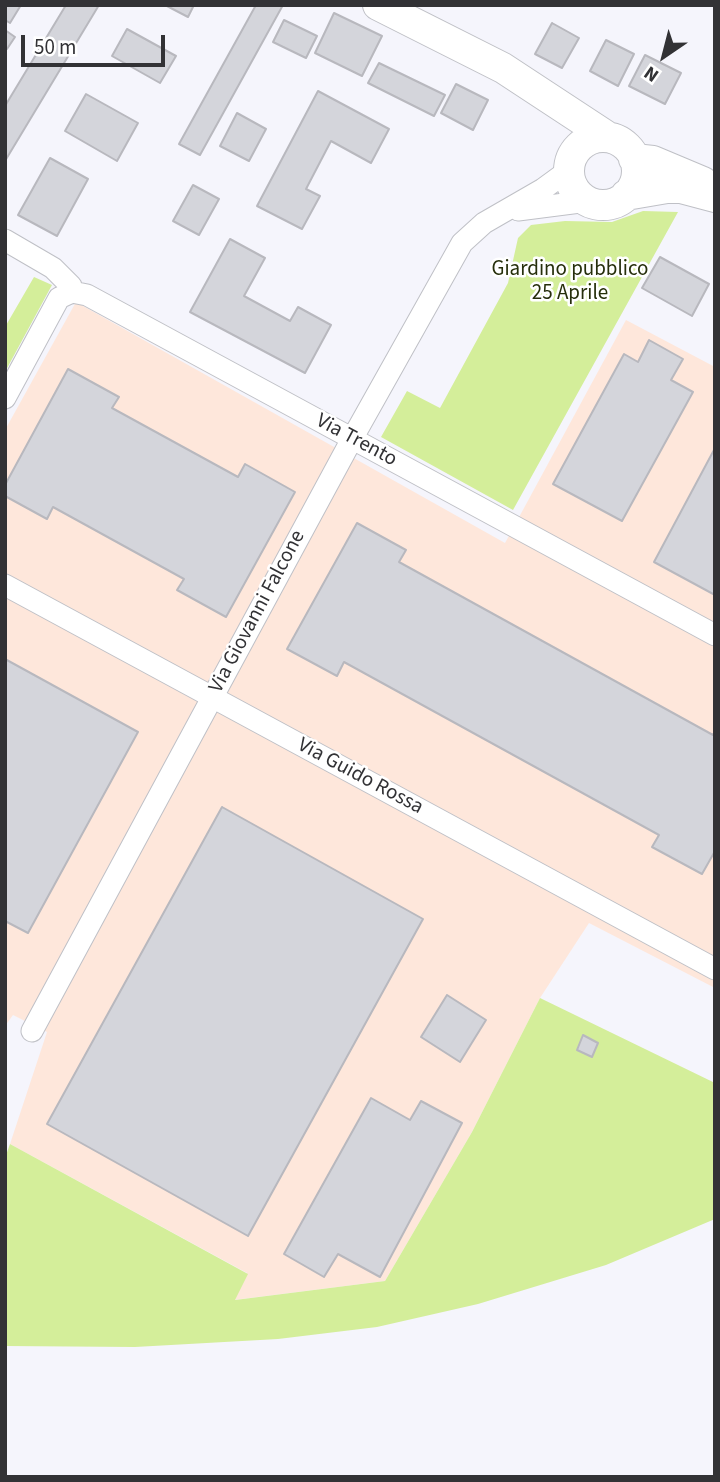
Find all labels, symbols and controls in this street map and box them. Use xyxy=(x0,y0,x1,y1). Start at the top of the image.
scale bar xyxy=(24,21,168,65)
north arrow xyxy=(629,21,699,91)
text: 50 m xyxy=(34,32,76,62)
text: N xyxy=(639,59,665,88)
park label: Giardino pubblico 25 Aprile xyxy=(491,257,649,307)
street label: Via Trento xyxy=(311,409,401,473)
street label: Via Giovanni Falcone xyxy=(204,526,312,698)
street label: Via Guido Rossa xyxy=(293,733,427,821)

